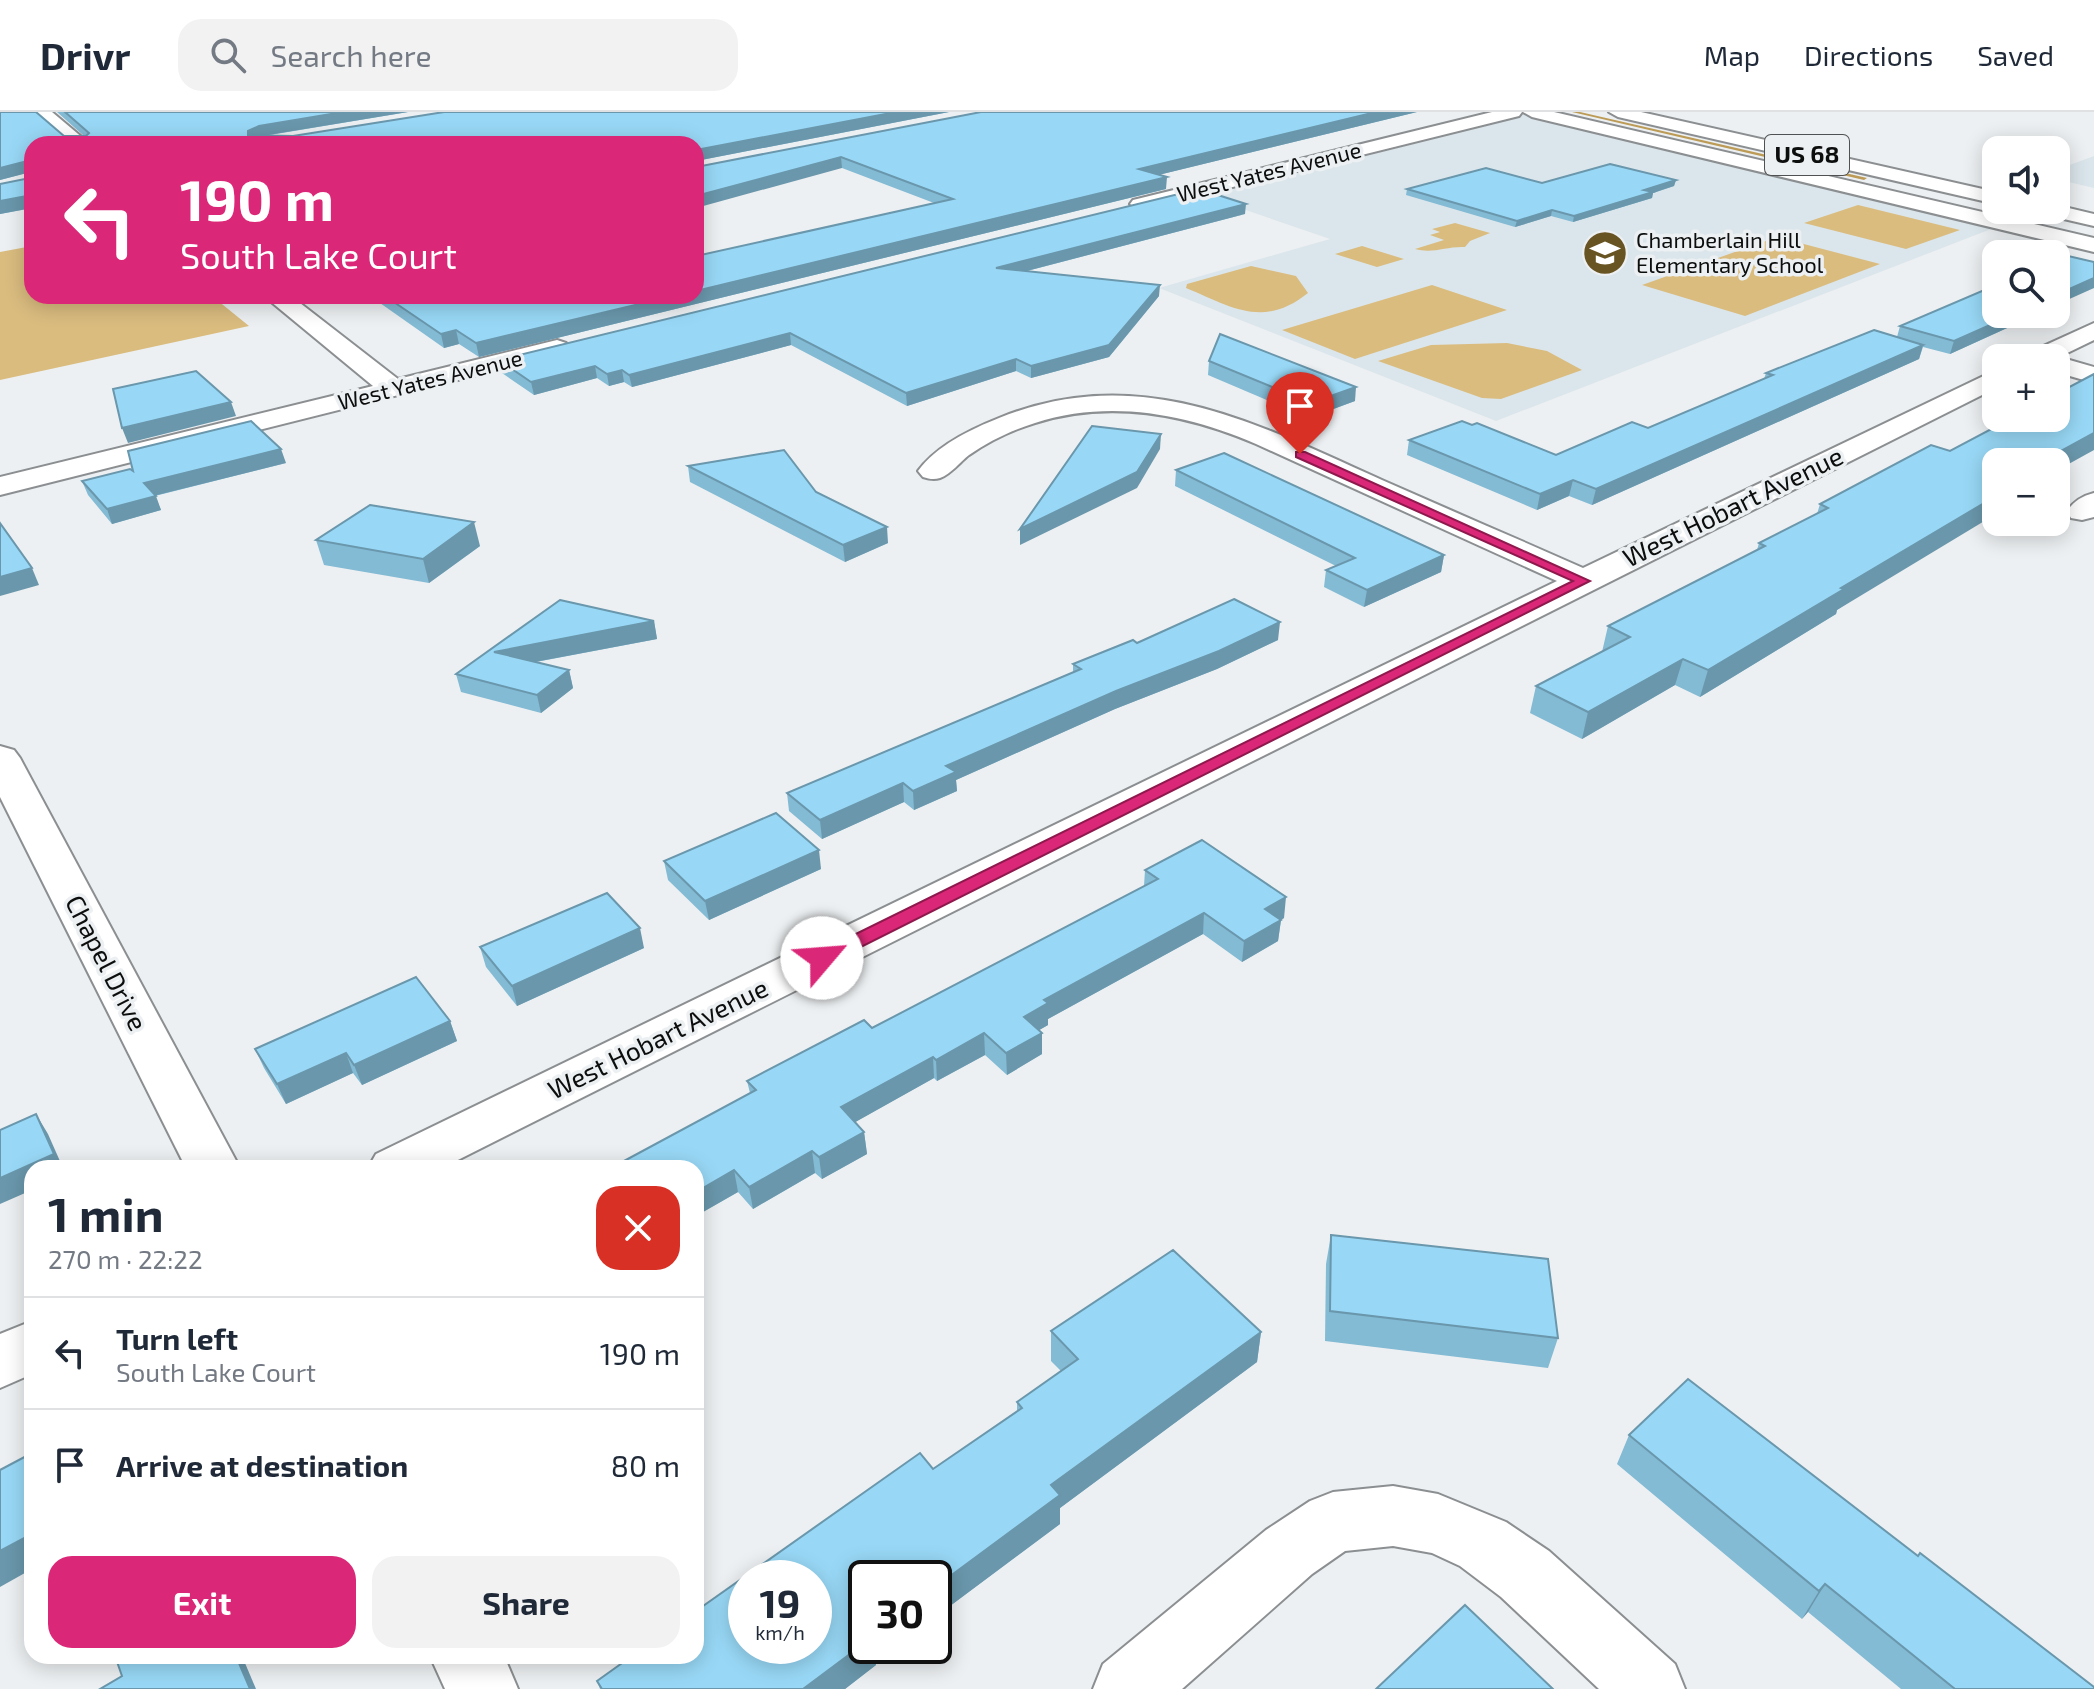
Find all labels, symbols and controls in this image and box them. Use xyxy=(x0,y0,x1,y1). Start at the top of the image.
search box xyxy=(178,19,738,91)
text: Drivr xyxy=(40,32,130,78)
icon: search xyxy=(206,33,250,77)
text: Search here xyxy=(270,37,432,73)
text: Map xyxy=(1704,38,1760,72)
text: Directions xyxy=(1804,38,1933,72)
text: Saved xyxy=(1977,38,2054,72)
road number: US 68 xyxy=(1765,135,1849,175)
street label: West Yates Avenue xyxy=(1174,136,1364,207)
map controls xyxy=(1982,136,2070,536)
button: sound xyxy=(1982,136,2070,224)
text: 190 m xyxy=(180,165,334,232)
icon: left xyxy=(48,168,152,272)
place label: Chamberlain Hill Elementary School xyxy=(1636,226,1824,277)
school or university icon: Chamberlain Hill Elementary School xyxy=(1581,229,1629,277)
text: South Lake Court xyxy=(180,233,457,276)
button: search xyxy=(1982,240,2070,328)
street label: West Yates Avenue xyxy=(335,344,525,415)
button: + xyxy=(1982,344,2070,432)
pin xyxy=(1266,372,1334,454)
icon: arrive xyxy=(1278,384,1322,428)
street label: West Hobart Avenue xyxy=(1617,439,1847,572)
button: − xyxy=(1982,448,2070,536)
street label: Chapel Drive xyxy=(60,889,155,1035)
position arrow xyxy=(780,916,864,1000)
street label: West Hobart Avenue xyxy=(542,971,772,1104)
text: 1 min xyxy=(48,1184,164,1242)
button: close xyxy=(596,1186,680,1270)
text: 270 m · 22:22 xyxy=(48,1243,203,1274)
text: Turn left xyxy=(116,1320,238,1356)
icon: left xyxy=(48,1331,92,1375)
text: 190 m xyxy=(600,1335,680,1371)
text: South Lake Court xyxy=(116,1356,316,1387)
icon: arrive xyxy=(48,1443,92,1487)
text: Arrive at destination xyxy=(116,1447,408,1483)
text: 80 m xyxy=(611,1447,680,1483)
button: Exit xyxy=(48,1556,356,1648)
button: Share xyxy=(372,1556,680,1648)
speed limit sign: 30 xyxy=(848,1560,952,1664)
text: 19 xyxy=(760,1578,800,1626)
text: km/h xyxy=(755,1620,805,1644)

